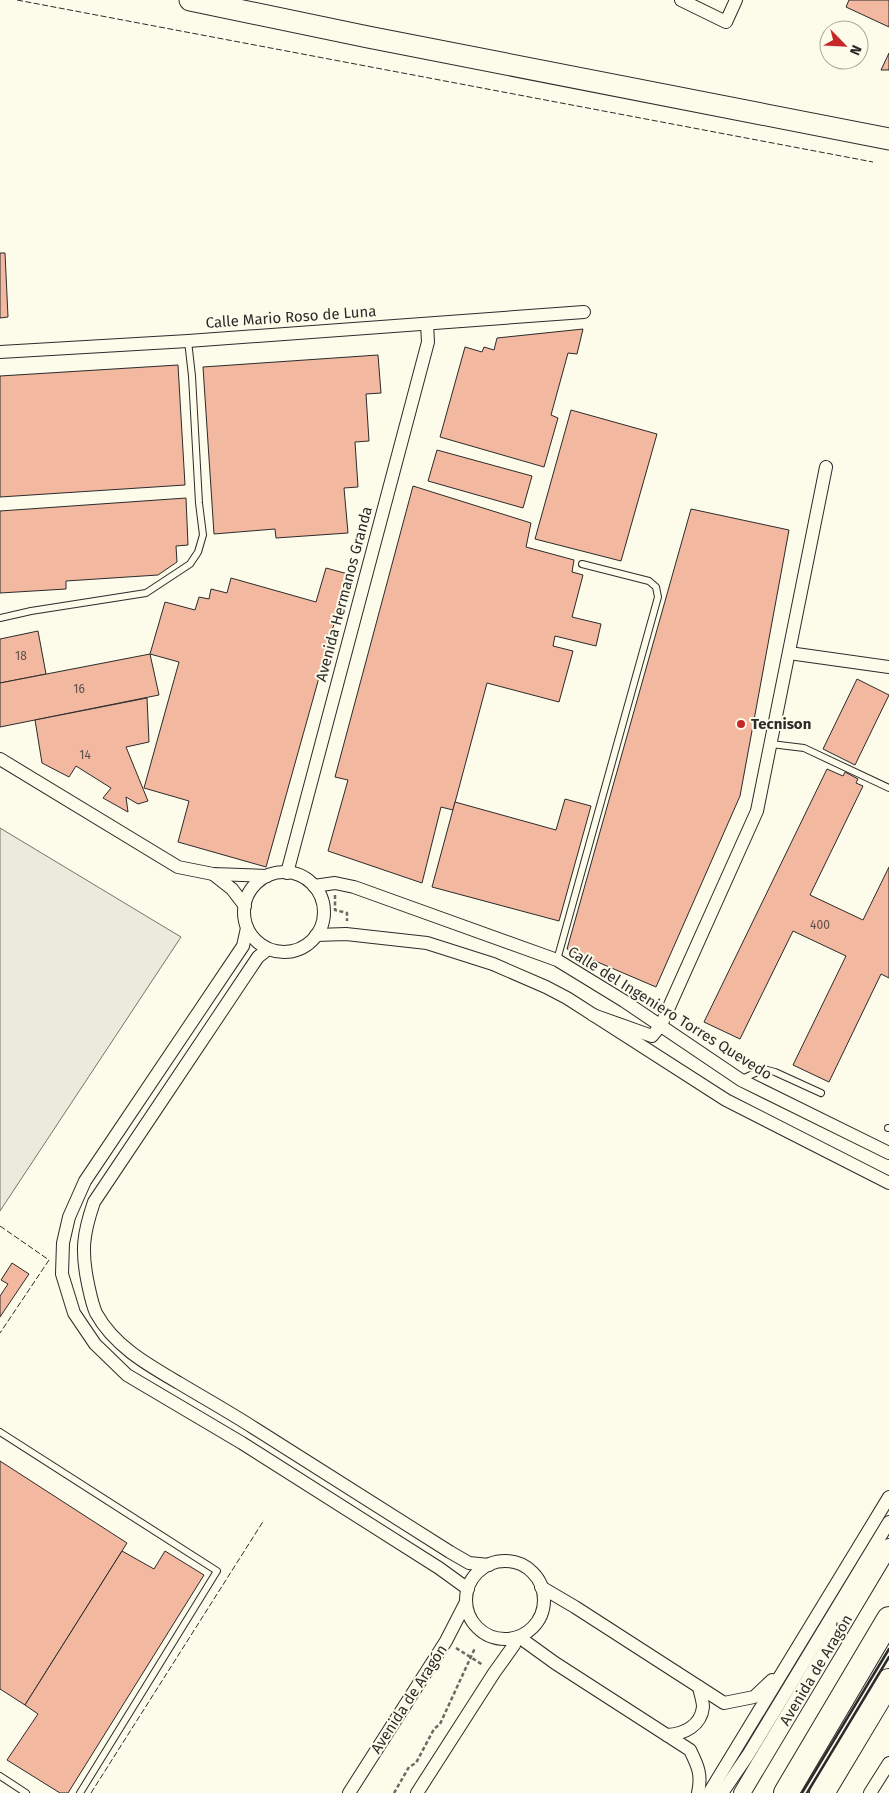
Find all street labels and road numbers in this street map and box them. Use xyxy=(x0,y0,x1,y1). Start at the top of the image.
street label: Calle Mario Roso de Luna xyxy=(205,302,377,332)
street label: Avenida Hermanos Granda xyxy=(312,504,376,684)
street label: Calle del Ingeniero Torres Quevedo xyxy=(565,942,775,1084)
street label: Avenida de Aragón xyxy=(776,1611,856,1729)
street label: Avenida de Aragón xyxy=(367,1641,451,1757)

